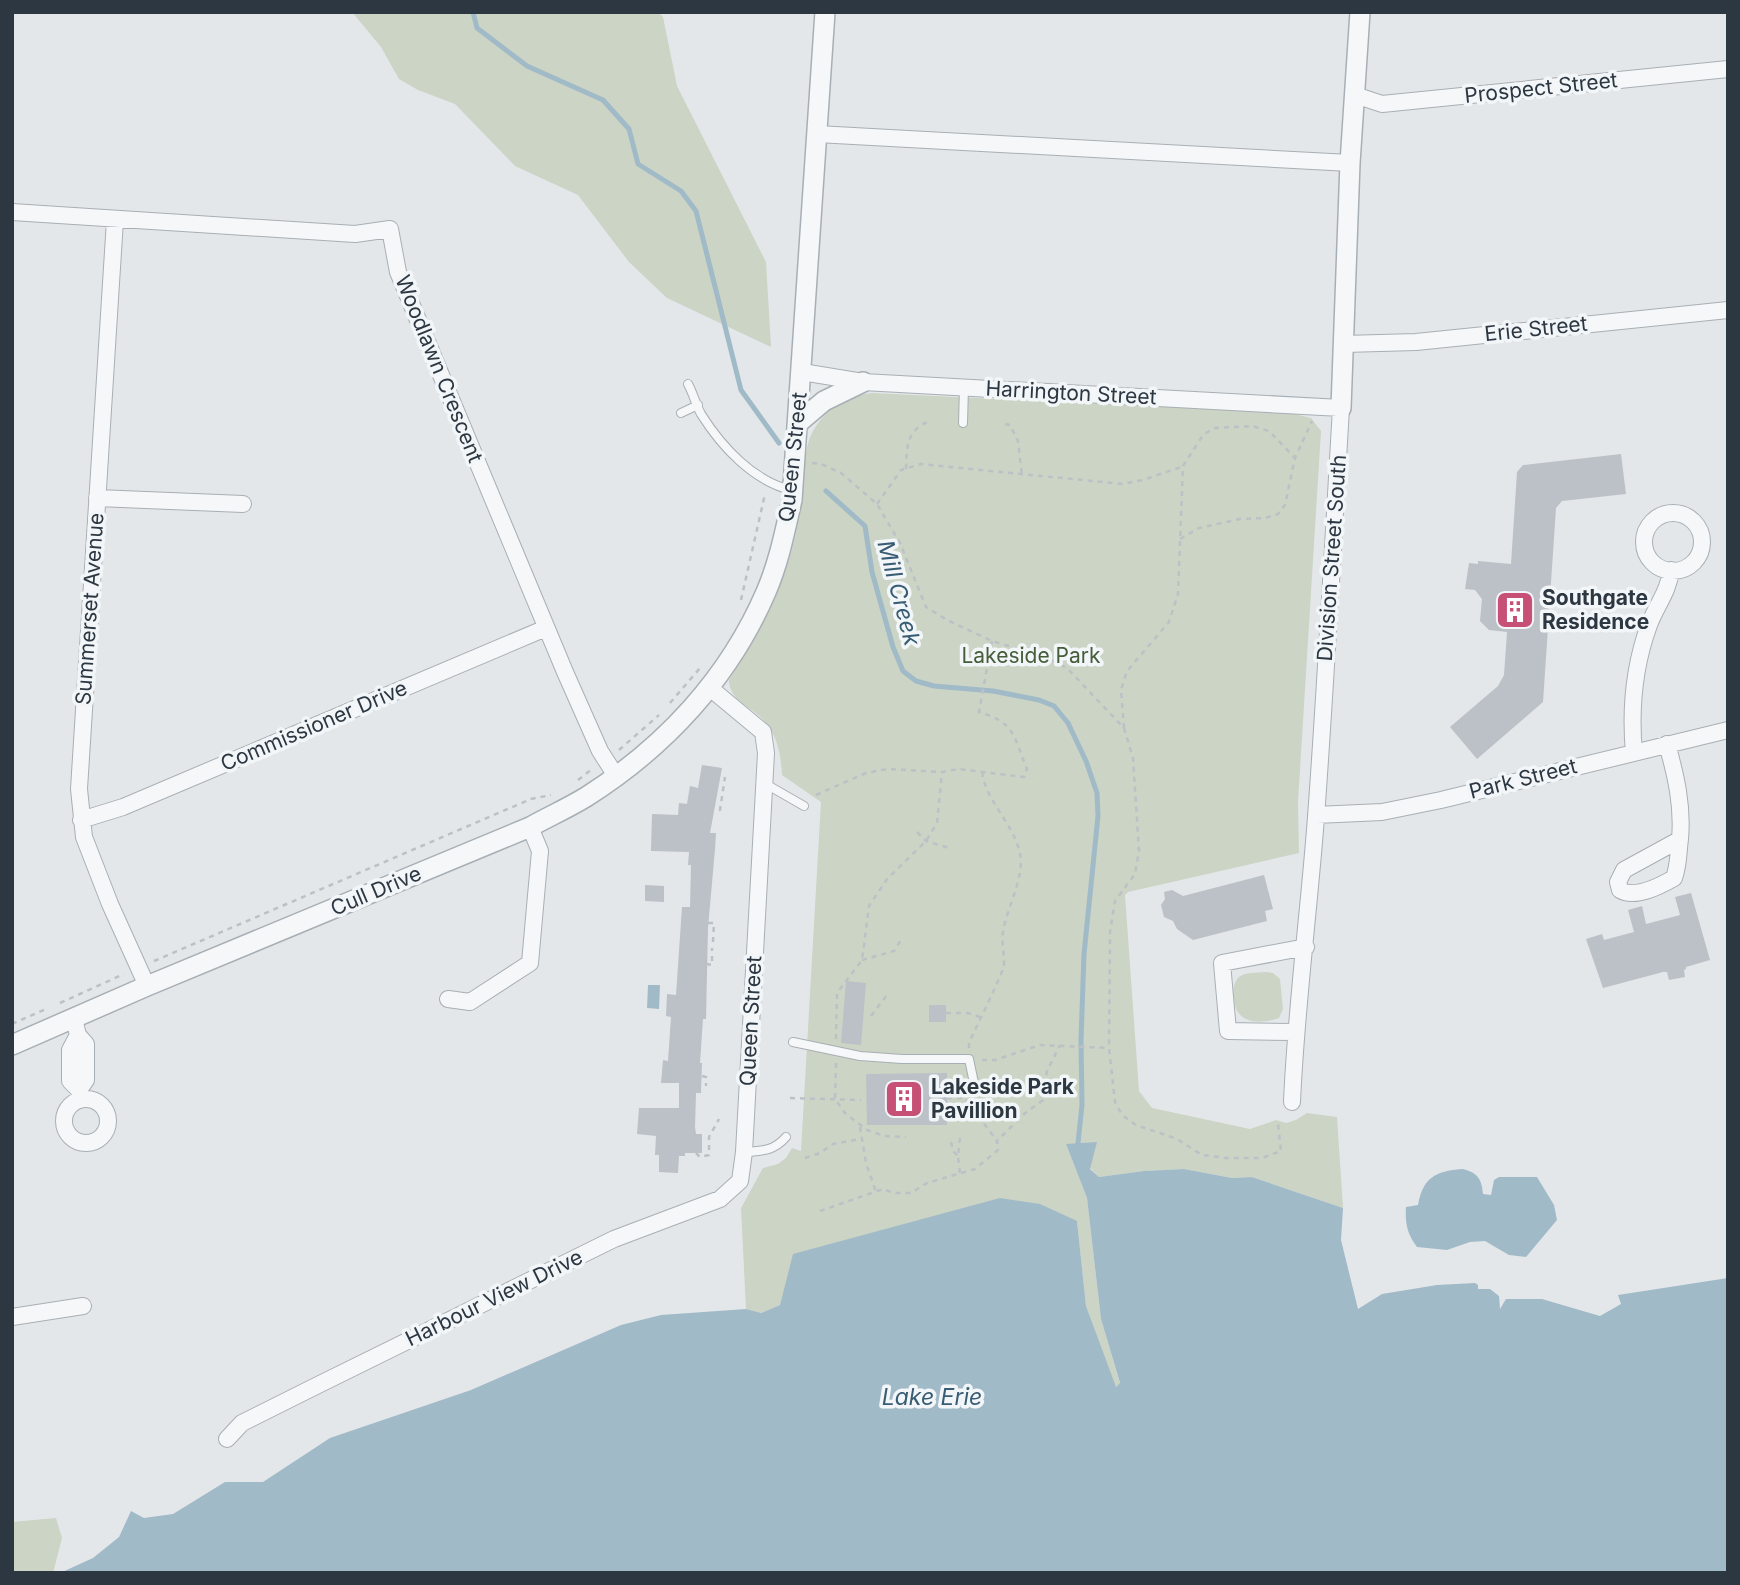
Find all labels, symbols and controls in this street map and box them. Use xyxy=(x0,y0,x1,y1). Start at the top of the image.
street label: Prospect Street xyxy=(1463,67,1619,108)
street label: Woodlawn Crescent xyxy=(390,272,489,466)
street label: Erie Street xyxy=(1483,311,1589,346)
street label: Harrington Street xyxy=(985,376,1157,409)
street label: Queen Street xyxy=(773,391,812,523)
street label: Division Street South xyxy=(1312,454,1351,662)
street label: Summerset Avenue xyxy=(70,512,109,706)
water label: Mill Creek xyxy=(871,537,927,649)
place label: Southgate Residence xyxy=(1542,585,1649,634)
building icon: Southgate Residence xyxy=(1494,589,1536,631)
park label: Lakeside Park xyxy=(961,643,1101,668)
street label: Commissioner Drive xyxy=(217,675,411,776)
street label: Park Street xyxy=(1466,753,1579,804)
street label: Cull Drive xyxy=(327,860,425,921)
street label: Queen Street xyxy=(735,955,766,1087)
place label: Lakeside Park Pavillion xyxy=(931,1074,1075,1123)
building icon: Lakeside Park Pavillion xyxy=(883,1078,925,1120)
street label: Harbour View Drive xyxy=(401,1244,586,1351)
water label: Lake Erie xyxy=(882,1383,982,1411)

